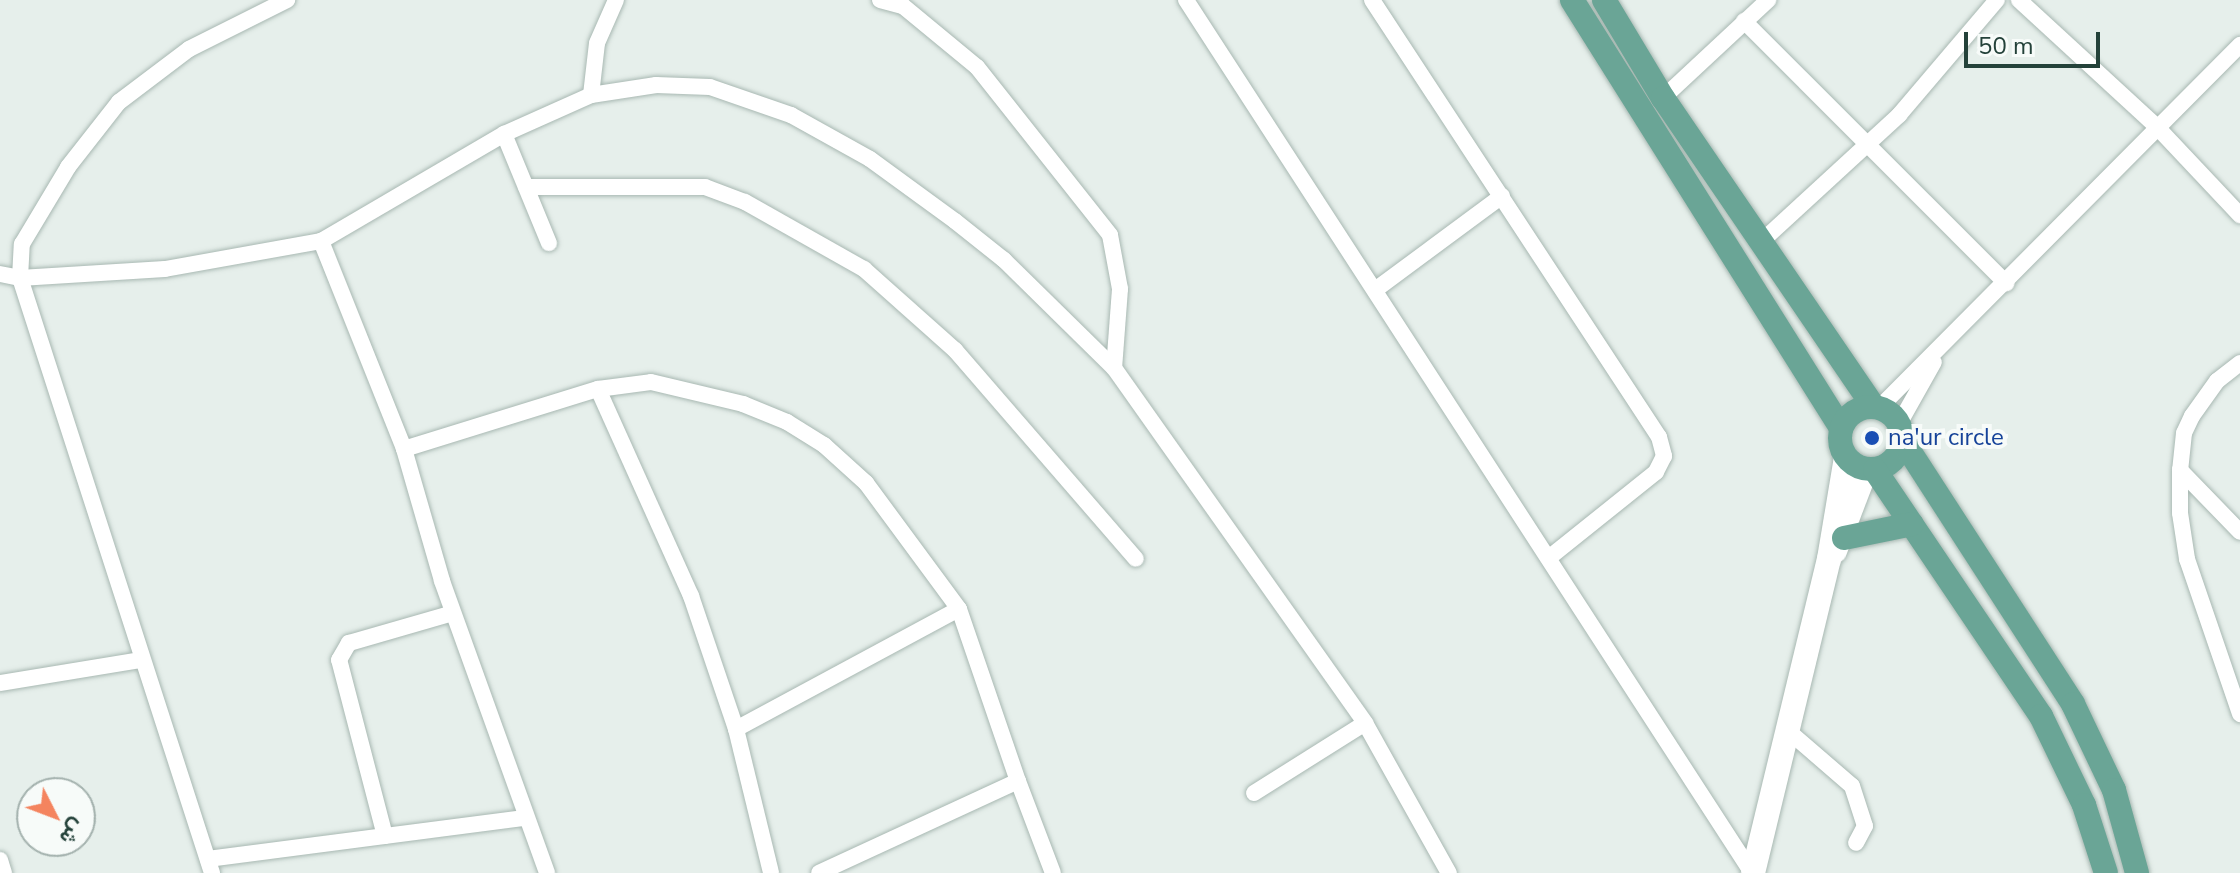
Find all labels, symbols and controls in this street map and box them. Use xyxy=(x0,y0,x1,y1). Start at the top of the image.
scale bar xyxy=(1968,16,2104,66)
text: 50 m xyxy=(1978,30,2034,62)
place label: na'ur circle xyxy=(1888,424,2004,452)
marker: na'ur circle xyxy=(1863,429,1881,447)
north arrow xyxy=(16,777,96,857)
text: ش xyxy=(52,812,92,852)

